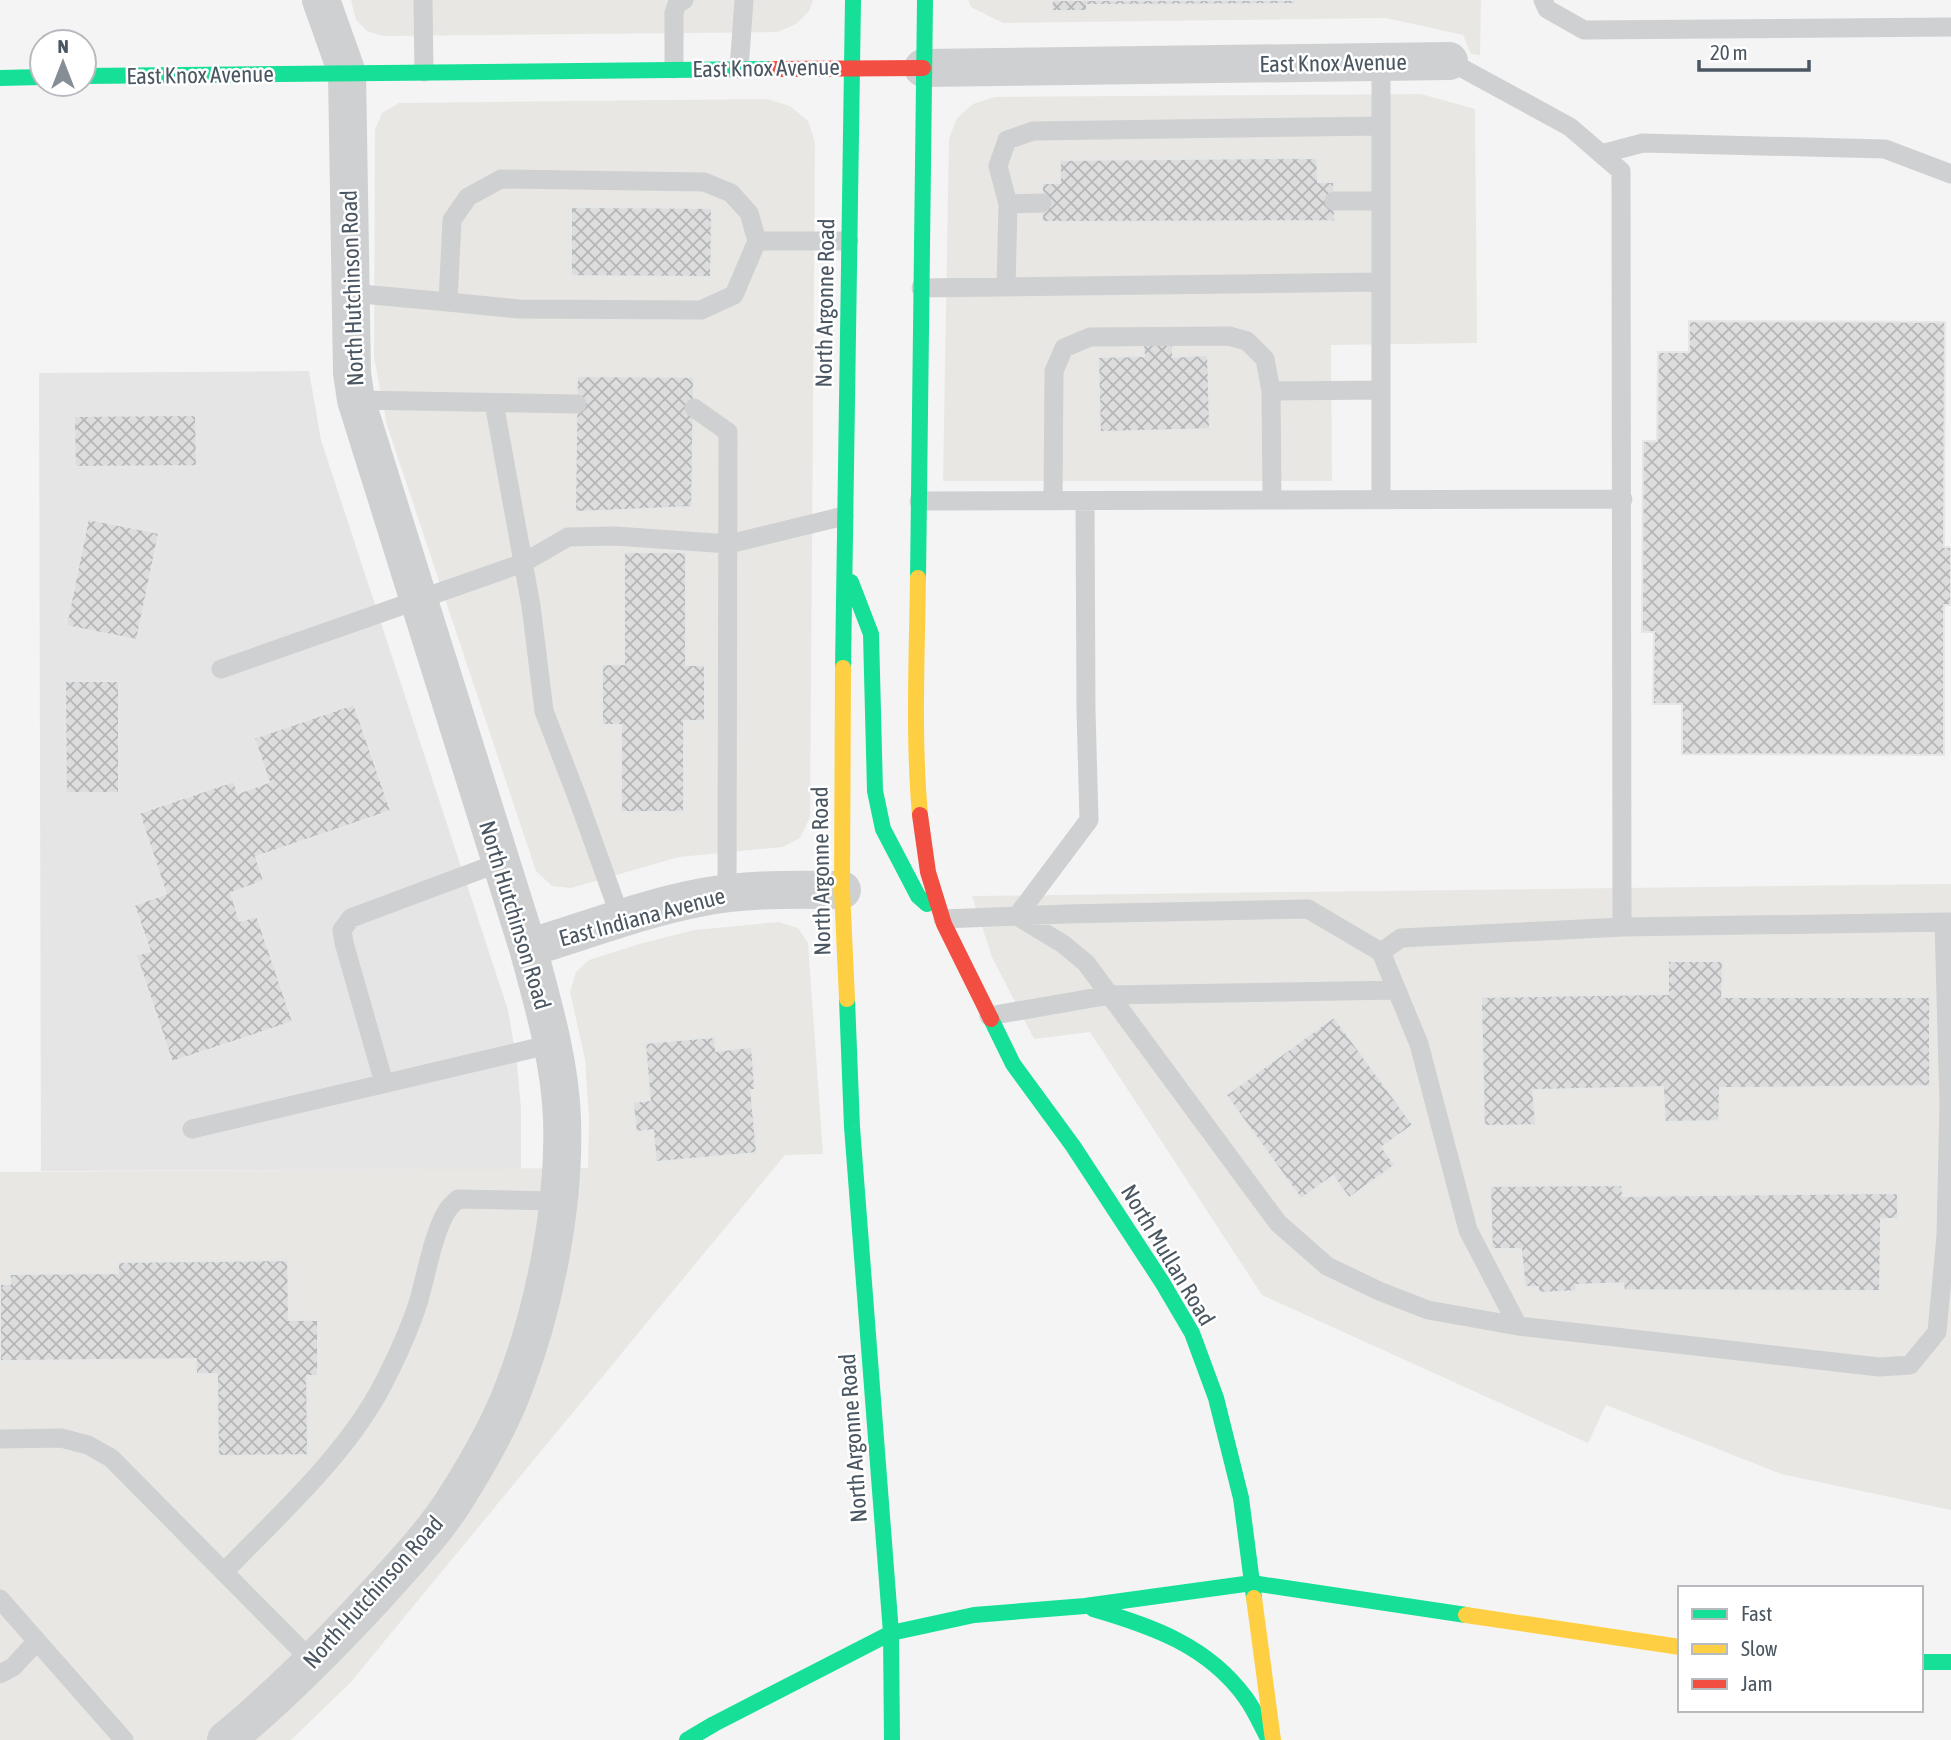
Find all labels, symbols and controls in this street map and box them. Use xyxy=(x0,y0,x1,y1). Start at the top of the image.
north arrow xyxy=(28,28,98,98)
scale bar xyxy=(1699,28,1809,72)
text: N xyxy=(57,35,69,57)
text: 20 m xyxy=(1710,40,1748,64)
street label: East Knox Avenue xyxy=(1259,49,1407,77)
street label: East Knox Avenue xyxy=(692,54,840,82)
street label: East Knox Avenue xyxy=(126,61,274,89)
street label: North Hutchinson Road xyxy=(336,190,368,386)
street label: North Argonne Road xyxy=(811,218,839,388)
street label: North Argonne Road xyxy=(807,786,835,956)
street label: North Hutchinson Road xyxy=(474,817,556,1013)
street label: East Indiana Avenue xyxy=(556,882,728,952)
street label: North Mullan Road xyxy=(1116,1180,1220,1330)
street label: North Argonne Road xyxy=(834,1353,872,1523)
street label: North Hutchinson Road xyxy=(298,1510,448,1674)
legend xyxy=(1678,1586,1923,1712)
text: Fast xyxy=(1741,1601,1772,1625)
text: Slow xyxy=(1741,1636,1778,1660)
text: Jam xyxy=(1741,1671,1773,1695)

